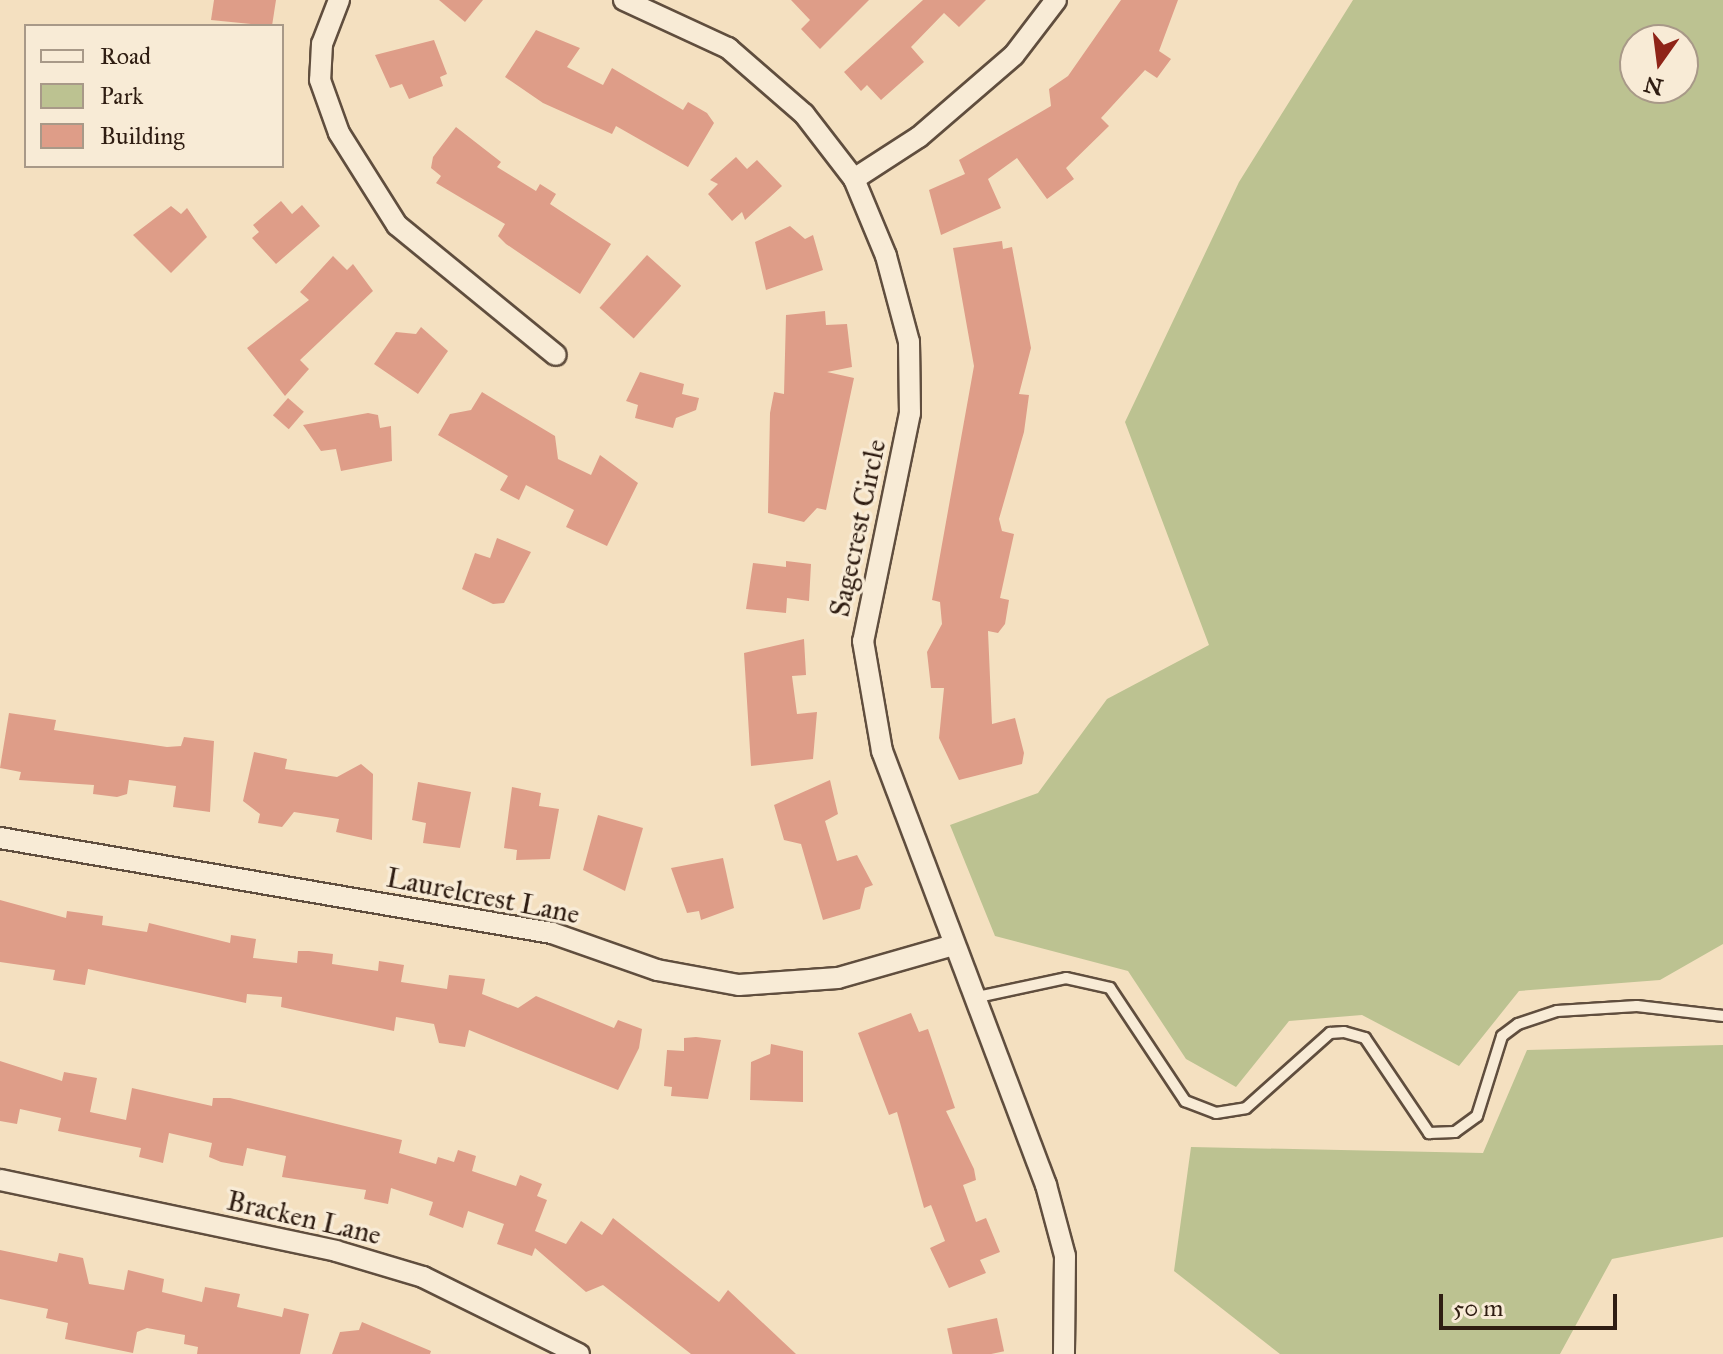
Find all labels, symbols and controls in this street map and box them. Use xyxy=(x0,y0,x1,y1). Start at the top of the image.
legend xyxy=(24,24,284,168)
north arrow xyxy=(1619,24,1699,104)
text: Road xyxy=(100,41,151,71)
text: N xyxy=(1641,70,1666,101)
text: Park xyxy=(100,81,143,111)
text: Building xyxy=(100,121,185,151)
street label: Sagecrest Circle xyxy=(823,436,893,620)
street label: Laurelcrest Lane xyxy=(384,861,582,931)
street label: Bracken Lane xyxy=(224,1184,384,1252)
scale bar xyxy=(1443,1278,1621,1328)
text: 50 m xyxy=(1453,1293,1503,1323)

